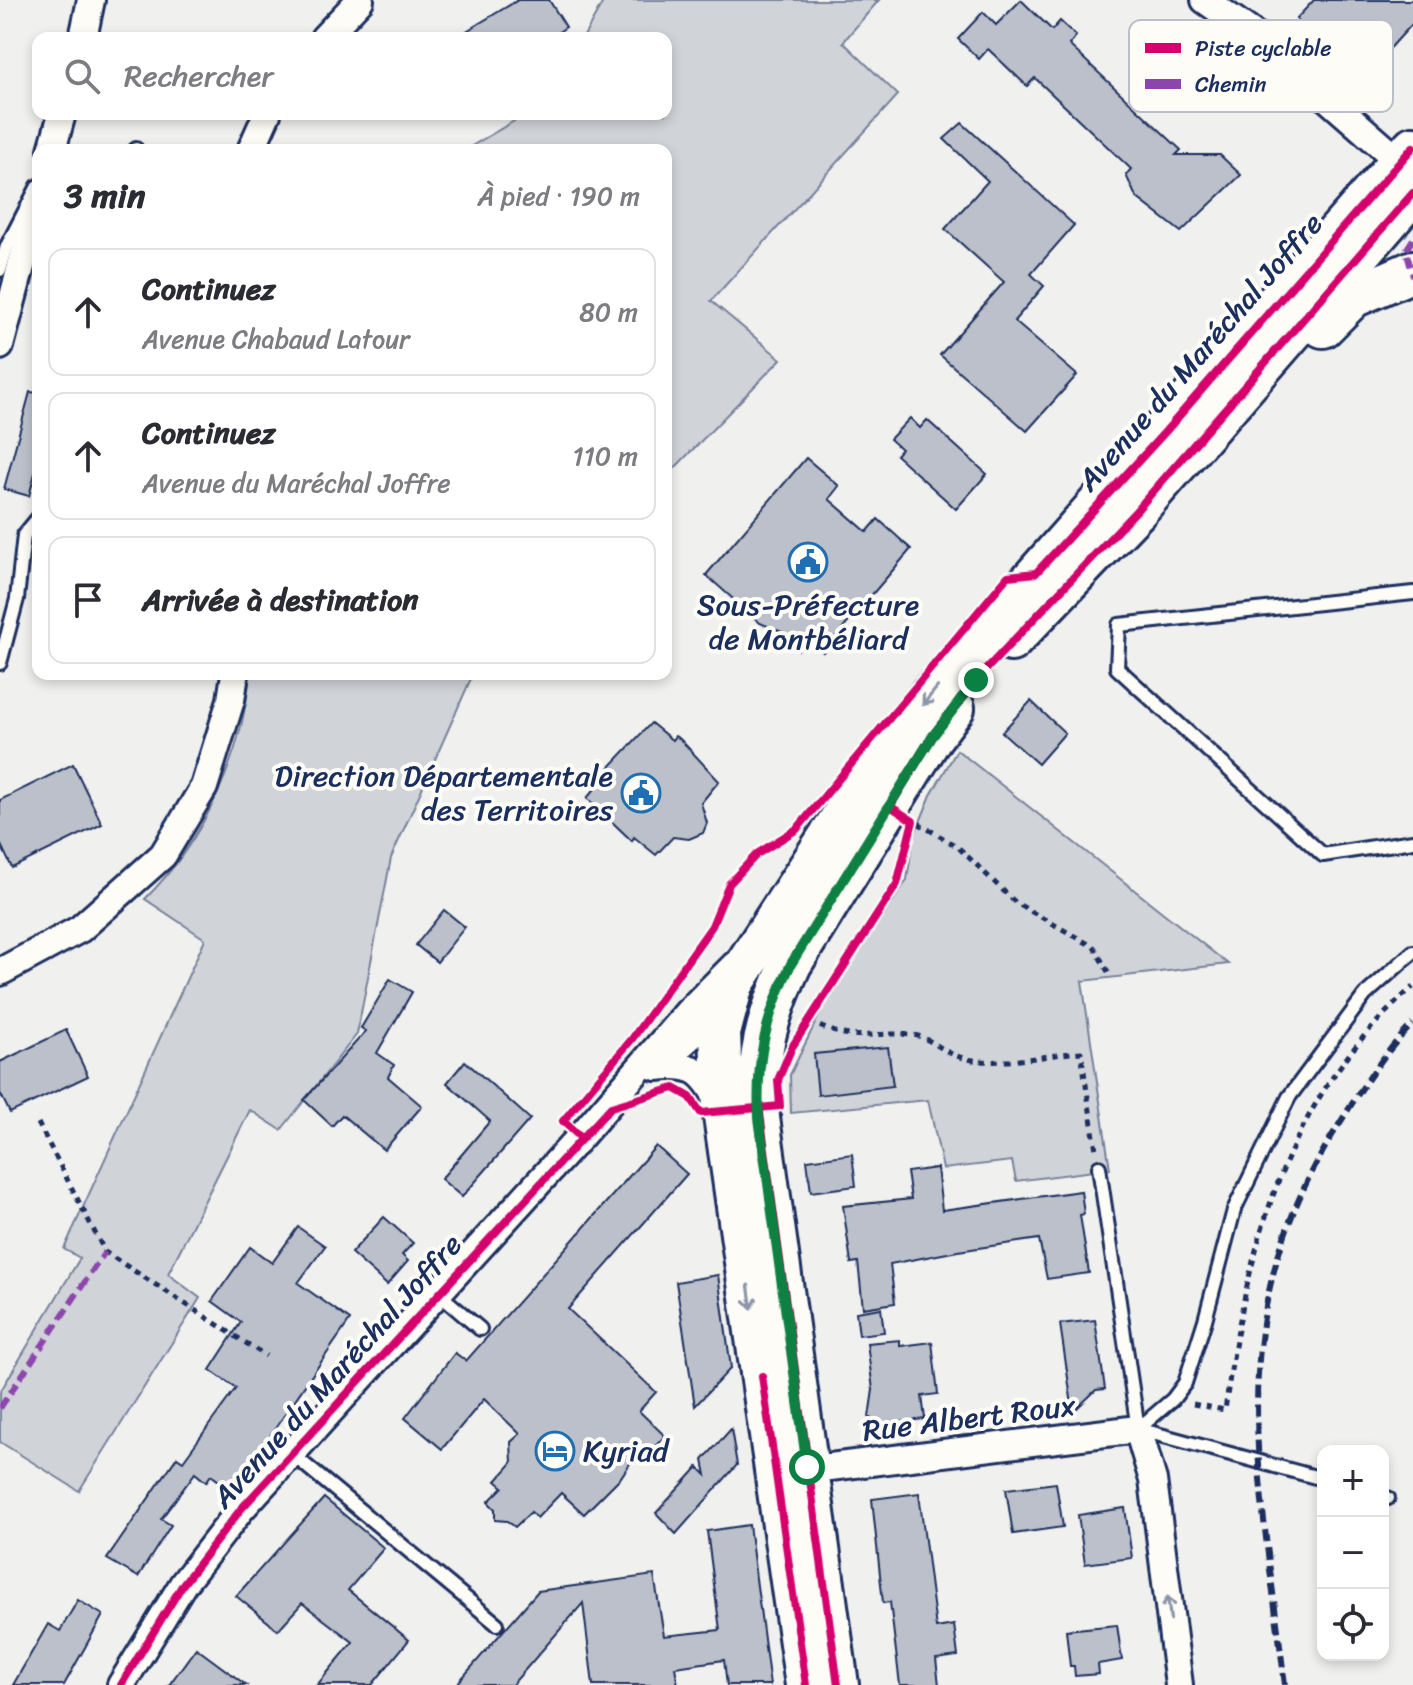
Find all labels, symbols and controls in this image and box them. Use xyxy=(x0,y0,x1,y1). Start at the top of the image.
legend xyxy=(1129,20,1393,112)
text: Piste cyclable xyxy=(1195,29,1332,68)
search box xyxy=(32,32,672,120)
text: Rechercher xyxy=(124,49,274,103)
icon: search xyxy=(60,54,104,98)
text: Chemin xyxy=(1195,65,1267,104)
text: 3 min xyxy=(64,166,145,226)
text: À pied · 190 m xyxy=(477,173,640,219)
street label: Avenue du Maréchal Joffre xyxy=(1062,200,1337,505)
text: Continuez xyxy=(142,262,276,316)
text: 80 m xyxy=(579,289,638,335)
icon: ahead xyxy=(66,290,110,334)
text: Avenue Chabaud Latour xyxy=(142,316,410,362)
text: Continuez xyxy=(142,406,276,460)
text: 110 m xyxy=(573,433,638,479)
icon: ahead xyxy=(66,434,110,478)
text: Avenue du Maréchal Joffre xyxy=(142,460,451,506)
public building icon: Sous-Préfecture de Montbéliard xyxy=(787,541,829,583)
text: Arrivée à destination xyxy=(142,573,419,627)
icon: arrive xyxy=(66,578,110,622)
place label: Sous-Préfecture de Montbéliard xyxy=(697,578,919,666)
route end xyxy=(958,662,994,698)
one-way arrow xyxy=(921,685,939,706)
place label: Direction Départementale des Territoires xyxy=(274,749,613,837)
public building icon: Direction Départementale des Territoires xyxy=(620,772,662,814)
street label: Avenue du Maréchal Joffre xyxy=(197,1221,476,1522)
one-way arrow xyxy=(743,1284,758,1310)
street label: Rue Albert Roux xyxy=(859,1378,1079,1458)
place label: Kyriad xyxy=(583,1424,670,1478)
hotel icon: Kyriad xyxy=(534,1430,576,1472)
map controls xyxy=(1317,1445,1389,1661)
button: + xyxy=(1317,1445,1389,1517)
route start xyxy=(789,1449,825,1485)
button: − xyxy=(1317,1517,1389,1589)
button: locate xyxy=(1317,1589,1389,1661)
one-way arrow xyxy=(1162,1595,1177,1622)

